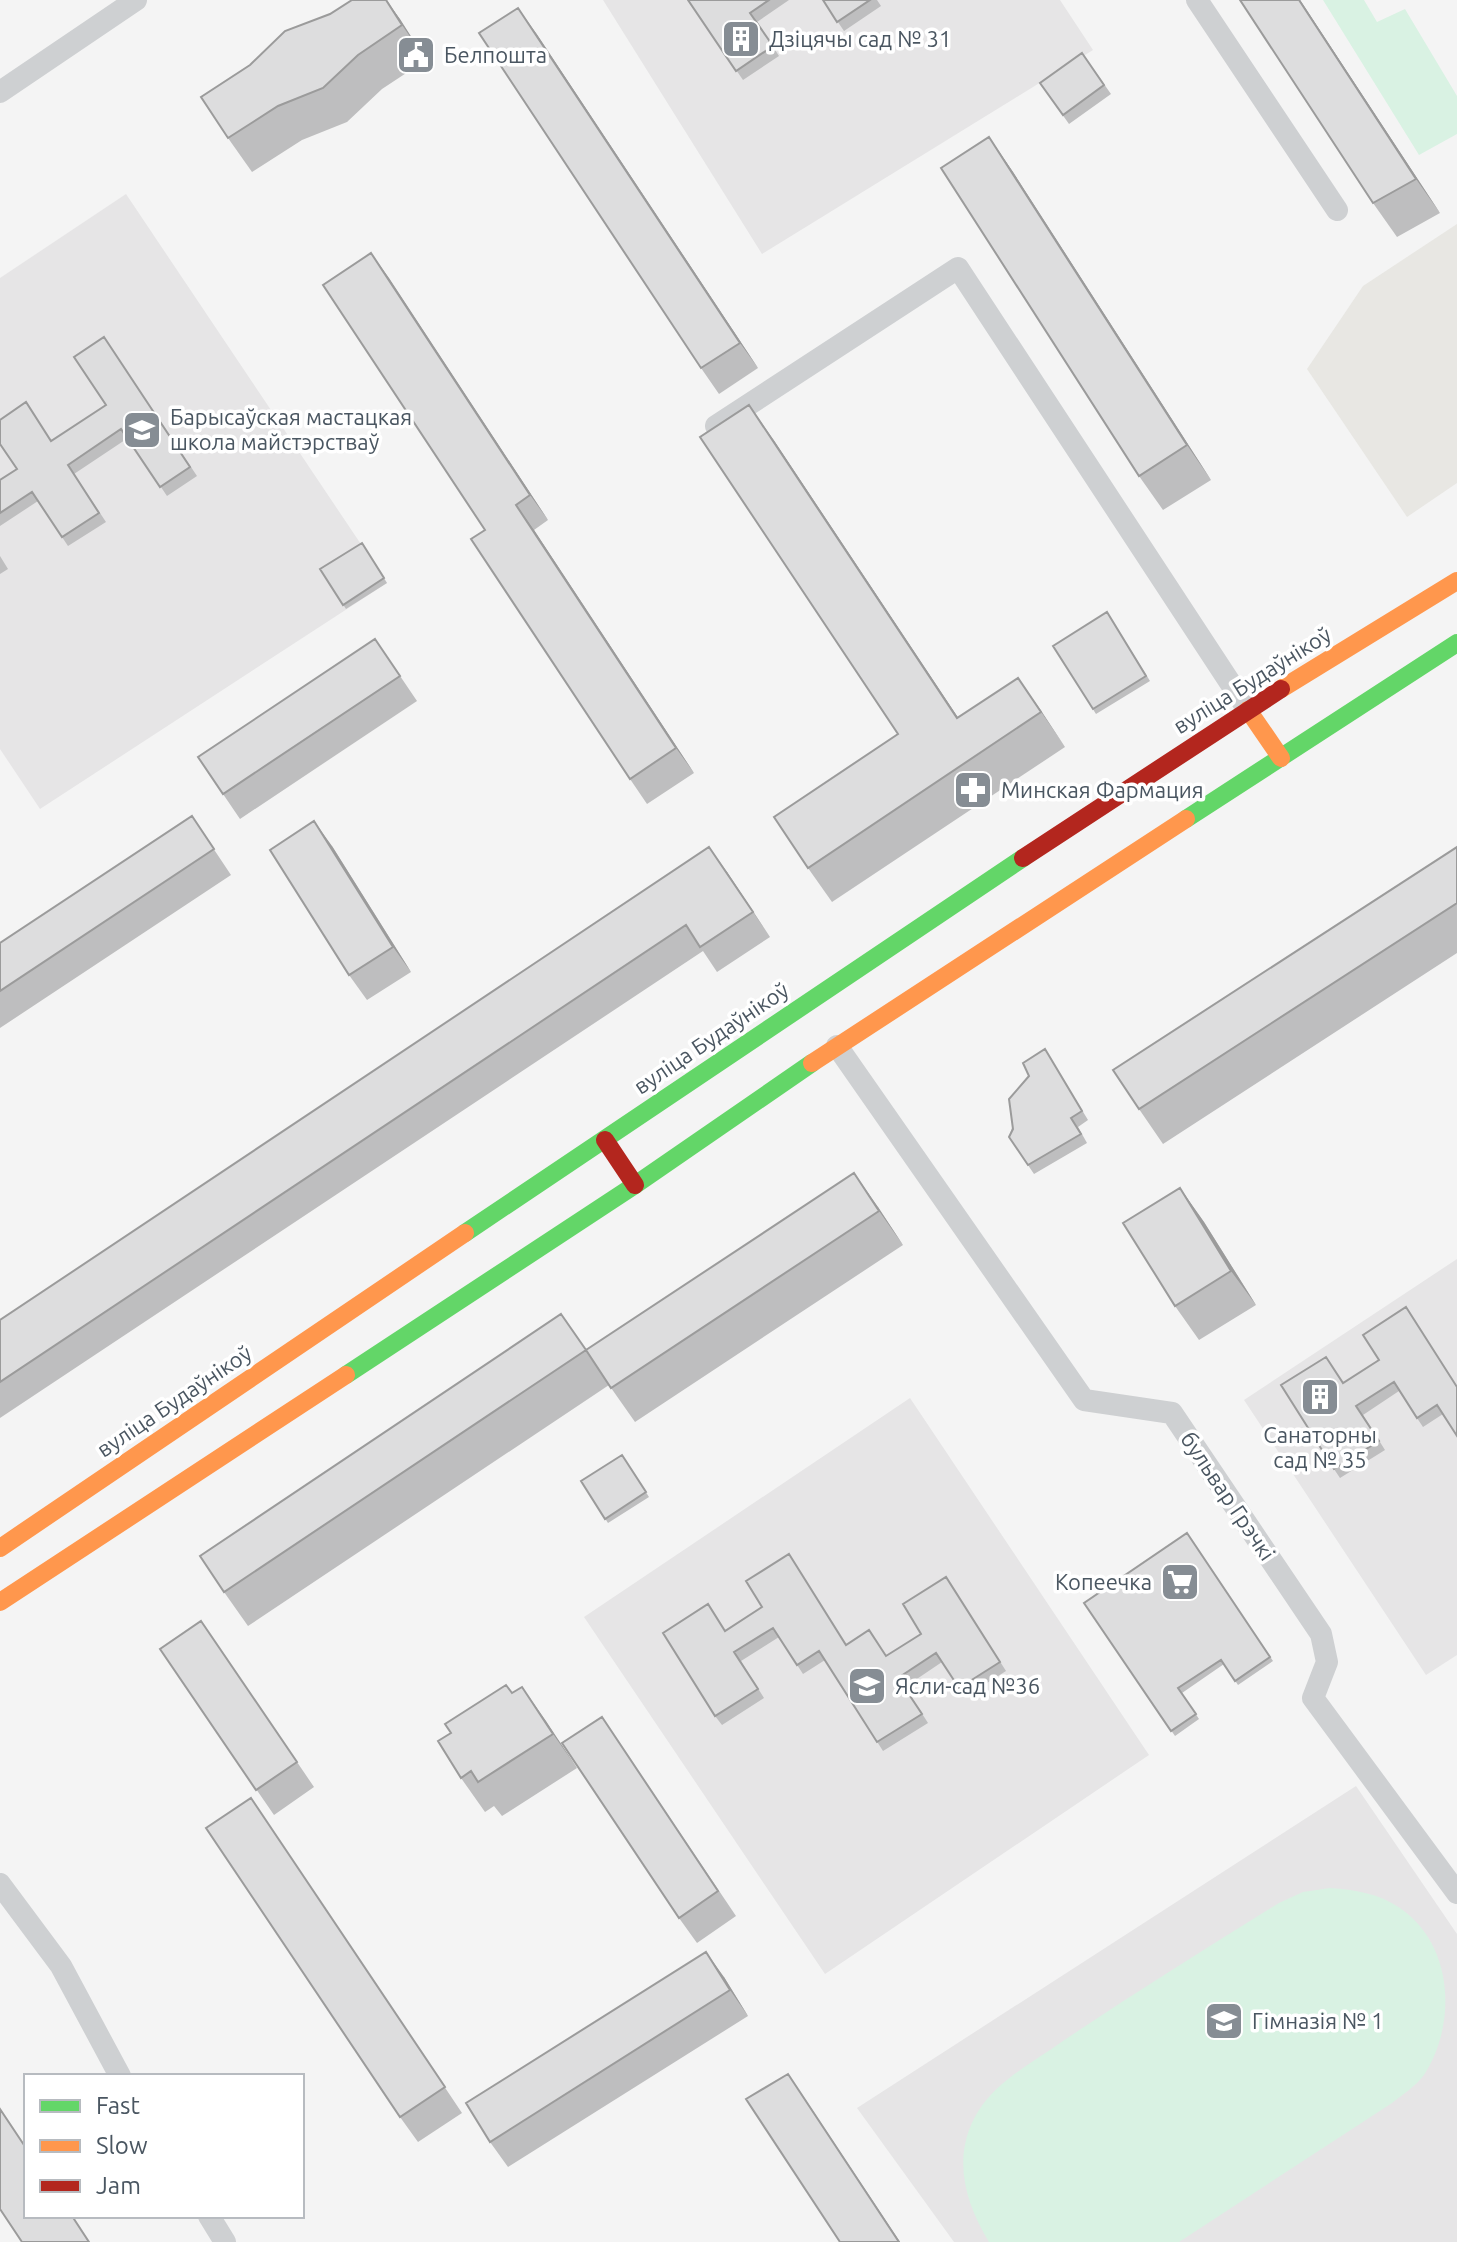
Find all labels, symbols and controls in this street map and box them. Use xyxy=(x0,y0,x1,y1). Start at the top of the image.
building icon: Дзіцячы сад № 31 xyxy=(720,18,762,60)
place label: Дзіцячы сад № 31 xyxy=(769,26,951,51)
public building icon: Белпошта xyxy=(395,34,437,76)
place label: Белпошта xyxy=(444,42,547,67)
place label: Барысаўская мастацкая школа майстэрстваў xyxy=(170,404,412,454)
school or university icon: Барысаўская мастацкая школа майстэрстваў xyxy=(121,409,163,451)
street label: вуліца Будаўнікоў xyxy=(1168,621,1335,738)
pharmacy icon: Минская Фармация xyxy=(952,769,994,811)
place label: Минская Фармация xyxy=(1001,777,1204,802)
street label: вуліца Будаўнікоў xyxy=(629,976,793,1099)
street label: вуліца Будаўнікоў xyxy=(92,1339,256,1462)
building icon: Санаторны сад № 35 xyxy=(1299,1376,1341,1418)
place label: Санаторны сад № 35 xyxy=(1263,1422,1377,1472)
street label: бульвар Грэчкі xyxy=(1176,1427,1281,1565)
supermarket icon: Копеечка xyxy=(1159,1561,1201,1603)
place label: Копеечка xyxy=(1055,1569,1152,1594)
school or university icon: Ясли-сад №36 xyxy=(846,1665,888,1707)
place label: Ясли-сад №36 xyxy=(895,1673,1040,1698)
school or university icon: Гімназія № 1 xyxy=(1203,2000,1245,2042)
place label: Гімназія № 1 xyxy=(1252,2008,1384,2033)
legend xyxy=(24,2074,304,2218)
text: Fast xyxy=(96,2092,140,2119)
text: Slow xyxy=(96,2132,148,2159)
text: Jam xyxy=(96,2172,141,2199)

